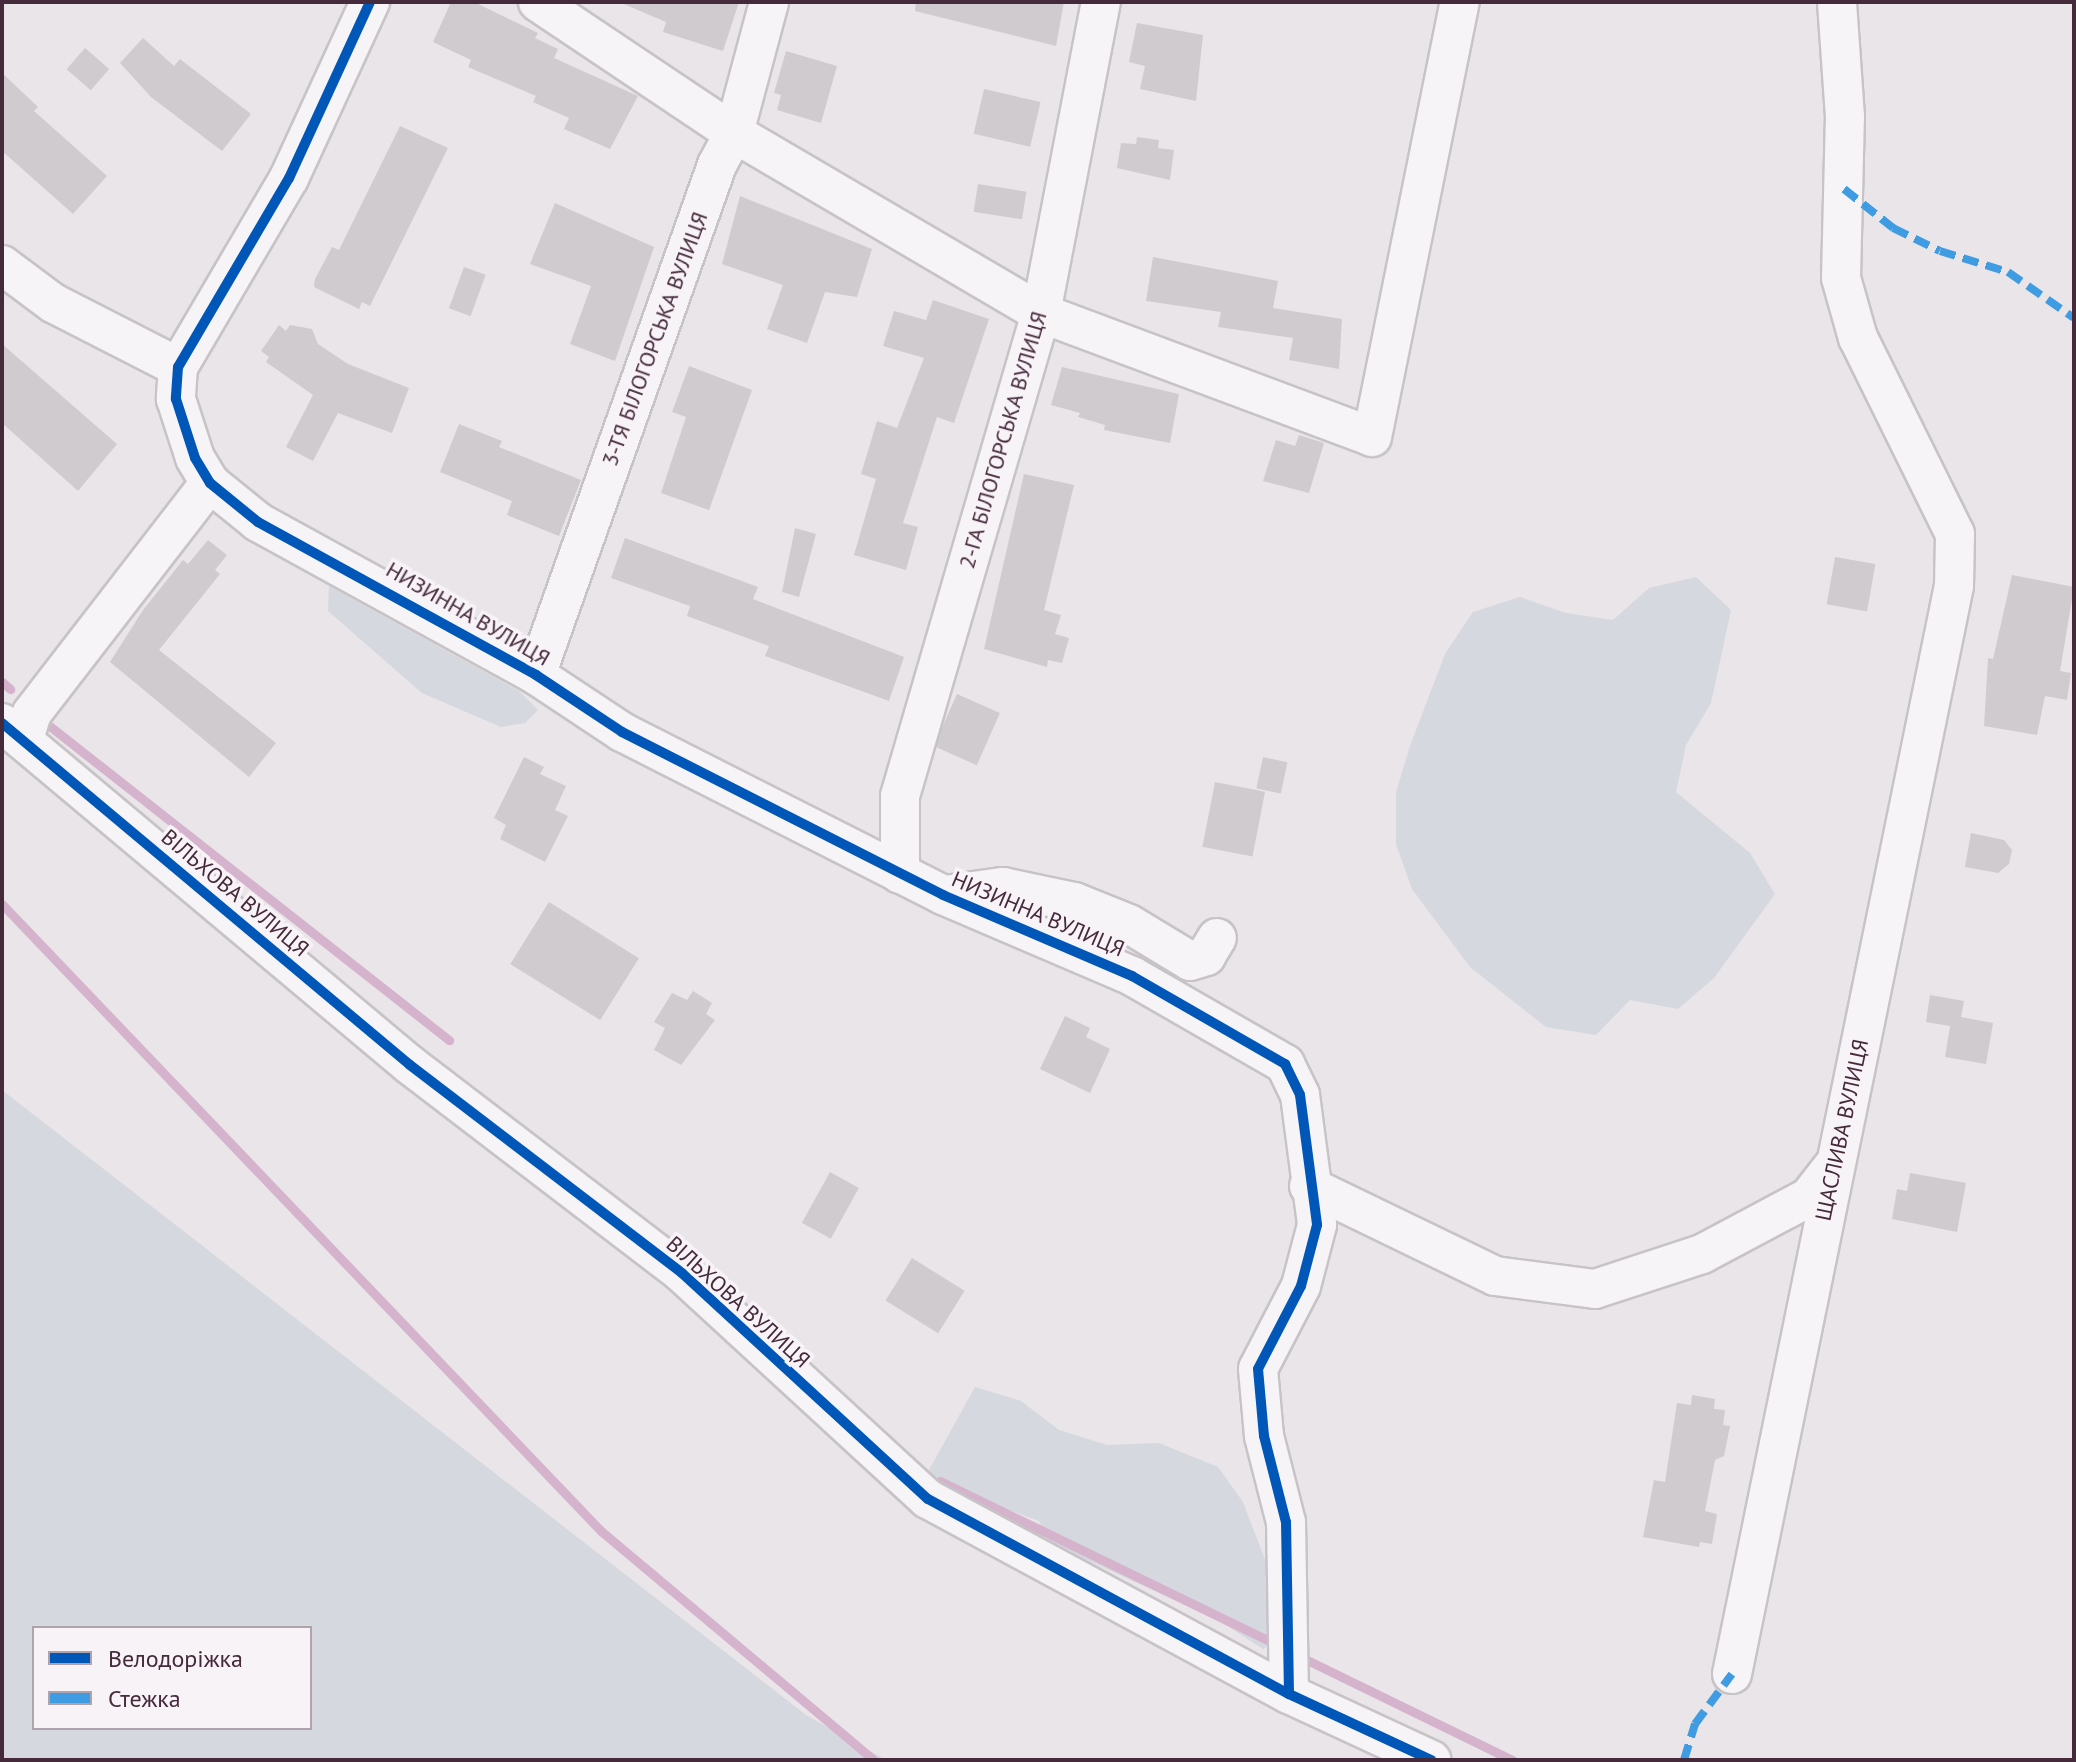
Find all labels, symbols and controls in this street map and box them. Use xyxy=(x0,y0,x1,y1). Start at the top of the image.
street label: 3-ТЯ БІЛОГОРСЬКА ВУЛИЦЯ xyxy=(597,208,713,470)
street label: 2-ГА БІЛОГОРСЬКА ВУЛИЦЯ xyxy=(953,308,1053,572)
street label: НИЗИННА ВУЛИЦЯ xyxy=(381,556,555,672)
street label: ВІЛЬХОВА ВУЛИЦЯ xyxy=(156,823,314,963)
street label: НИЗИННА ВУЛИЦЯ xyxy=(947,866,1129,962)
street label: ЩАСЛИВА ВУЛИЦЯ xyxy=(1810,1036,1874,1224)
street label: ВІЛЬХОВА ВУЛИЦЯ xyxy=(660,1230,816,1374)
legend xyxy=(32,1626,312,1730)
text: Велодоріжка xyxy=(108,1643,243,1674)
text: Стежка xyxy=(108,1683,181,1714)

